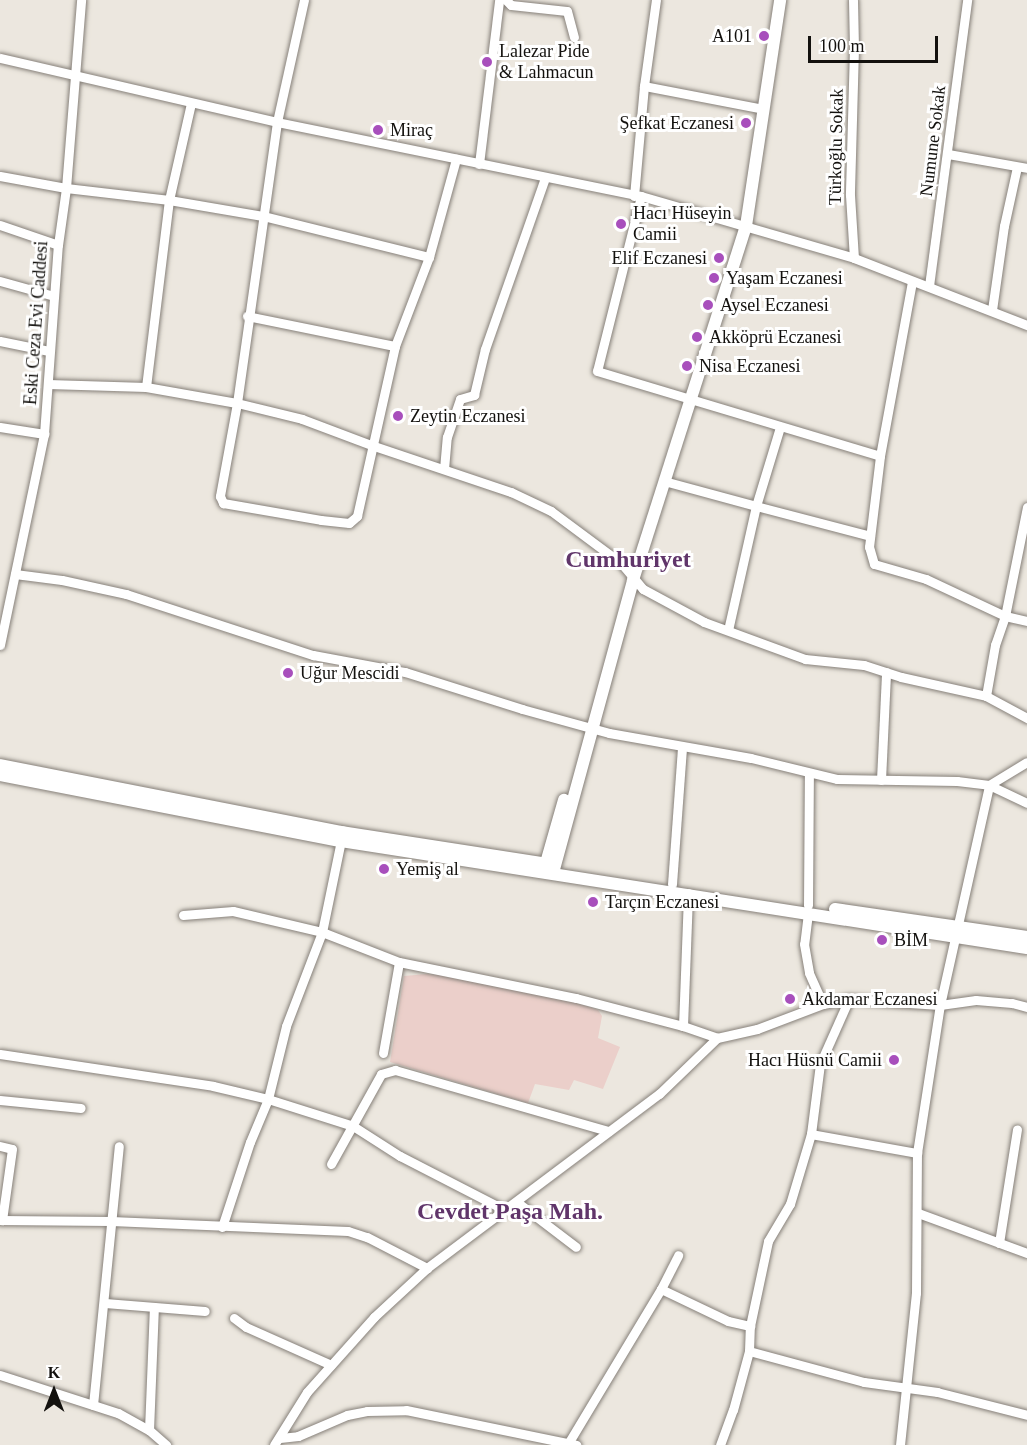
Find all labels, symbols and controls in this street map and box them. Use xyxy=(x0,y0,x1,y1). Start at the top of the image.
scale bar xyxy=(811,24,942,62)
place label: A101 xyxy=(712,25,752,47)
marker: A101 xyxy=(757,29,771,43)
text: 100 m xyxy=(819,36,865,56)
place label: Lalezar Pide & Lahmacun xyxy=(499,41,593,84)
marker: Lalezar Pide & Lahmacun xyxy=(480,55,494,69)
street label: Numune Sokak xyxy=(915,84,951,198)
street label: Türkoğlu Sokak xyxy=(824,89,848,205)
place label: Şefkat Eczanesi xyxy=(620,112,734,134)
marker: Şefkat Eczanesi xyxy=(739,116,753,130)
place label: Miraç xyxy=(390,119,433,141)
marker: Miraç xyxy=(371,123,385,137)
place label: Hacı Hüseyin Camii xyxy=(633,203,731,246)
marker: Hacı Hüseyin Camii xyxy=(614,217,628,231)
street label: Eski Ceza Evi Caddesi xyxy=(19,240,53,406)
place label: Elif Eczanesi xyxy=(612,247,707,269)
marker: Elif Eczanesi xyxy=(712,251,726,265)
place label: Yaşam Eczanesi xyxy=(726,267,843,289)
marker: Yaşam Eczanesi xyxy=(707,271,721,285)
place label: Aysel Eczanesi xyxy=(720,294,829,316)
marker: Aysel Eczanesi xyxy=(701,298,715,312)
place label: Akköprü Eczanesi xyxy=(709,326,841,348)
marker: Akköprü Eczanesi xyxy=(690,330,704,344)
place label: Nisa Eczanesi xyxy=(699,355,800,377)
marker: Nisa Eczanesi xyxy=(680,359,694,373)
place label: Zeytin Eczanesi xyxy=(410,405,525,427)
marker: Zeytin Eczanesi xyxy=(391,409,405,423)
district label: Cumhuriyet xyxy=(565,546,691,574)
place label: Uğur Mescidi xyxy=(300,662,399,684)
marker: Uğur Mescidi xyxy=(281,666,295,680)
place label: Yemiş al xyxy=(396,858,459,880)
marker: Yemiş al xyxy=(377,862,391,876)
place label: Tarçın Eczanesi xyxy=(605,891,719,913)
marker: Tarçın Eczanesi xyxy=(586,895,600,909)
place label: BİM xyxy=(894,929,928,951)
marker: BİM xyxy=(875,933,889,947)
place label: Akdamar Eczanesi xyxy=(802,988,937,1010)
marker: Akdamar Eczanesi xyxy=(783,992,797,1006)
place label: Hacı Hüsnü Camii xyxy=(748,1049,882,1071)
marker: Hacı Hüsnü Camii xyxy=(887,1053,901,1067)
district label: Cevdet Paşa Mah. xyxy=(417,1198,603,1226)
north arrow xyxy=(24,1361,84,1421)
text: K xyxy=(48,1364,60,1381)

